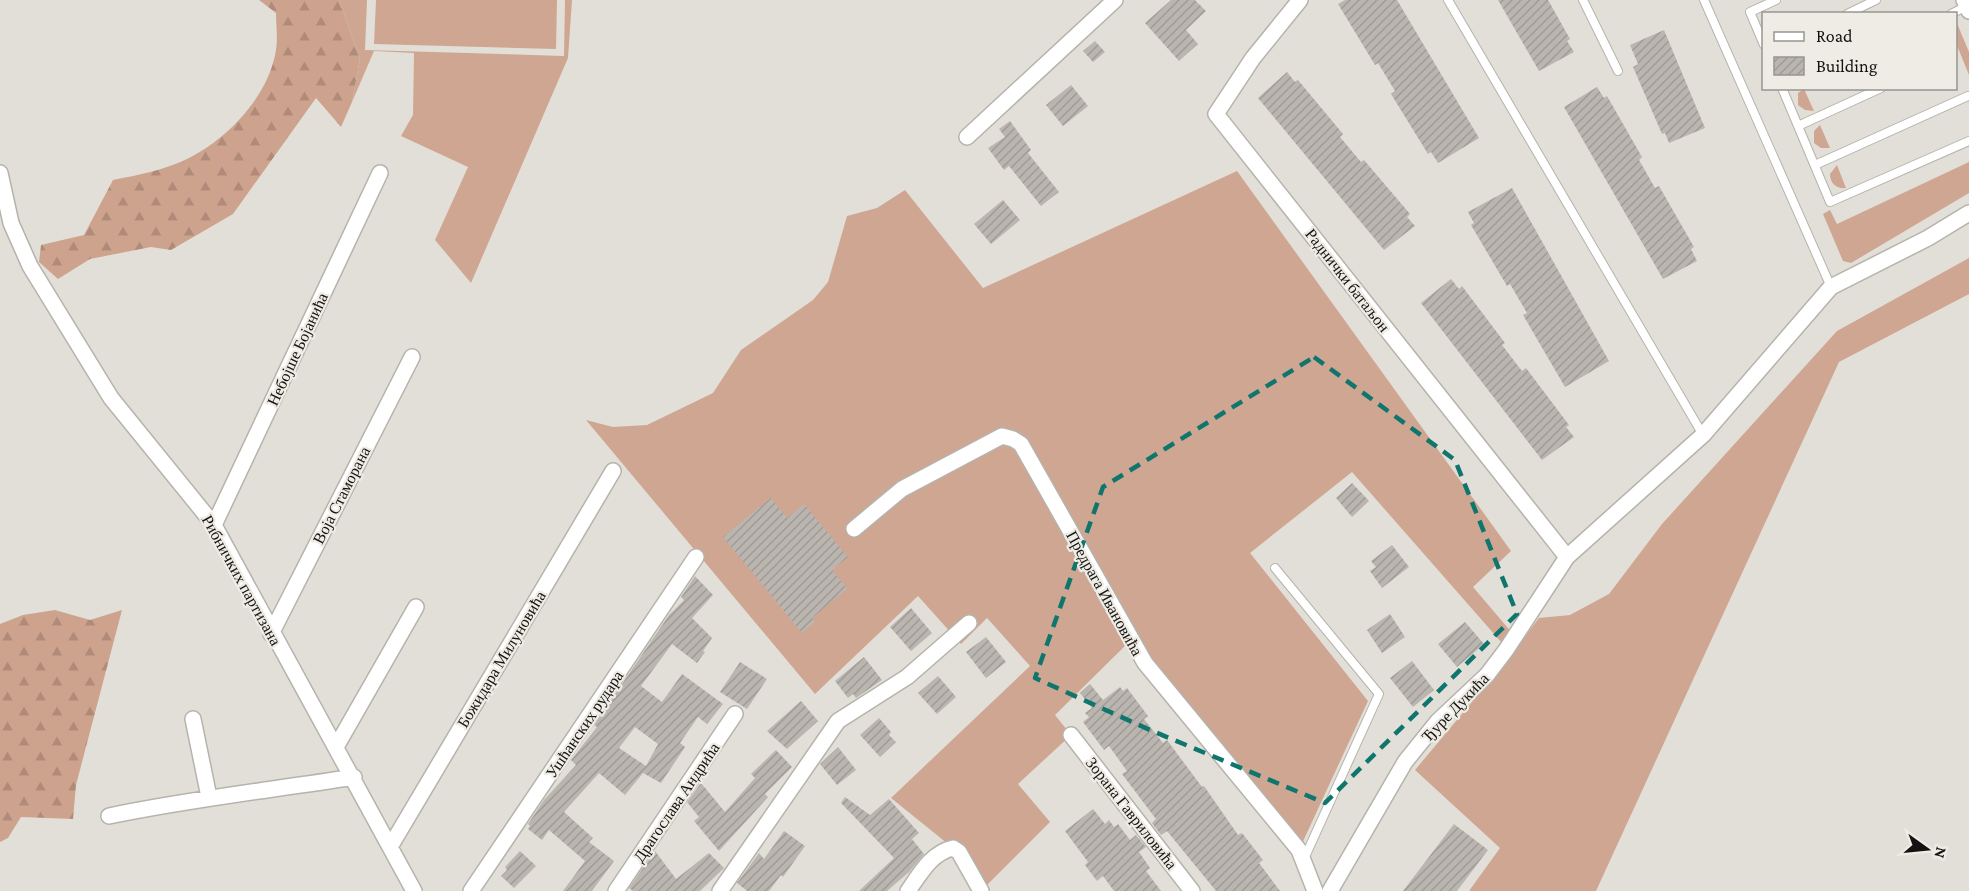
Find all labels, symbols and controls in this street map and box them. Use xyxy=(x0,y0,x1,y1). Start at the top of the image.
legend xyxy=(1762,12,1957,90)
text: Road xyxy=(1816,26,1853,46)
text: Building xyxy=(1816,56,1878,76)
street label: Раднички батаљон xyxy=(1301,225,1393,336)
street label: Небојше Бојанића xyxy=(264,290,332,409)
street label: Воја Стаморана xyxy=(310,444,374,547)
street label: Рибничких партизана xyxy=(198,512,284,649)
street label: Предрага Ивановића xyxy=(1062,528,1146,659)
street label: Божидара Милуновића xyxy=(454,588,550,731)
street label: Ушћанских рудара xyxy=(542,668,627,782)
street label: Ђуре Дукића xyxy=(1419,670,1493,746)
street label: Драгослава Андрића xyxy=(630,739,723,866)
street label: Зорана Гавриловића xyxy=(1082,754,1180,873)
north arrow xyxy=(1897,819,1957,879)
text: N xyxy=(1931,845,1951,860)

